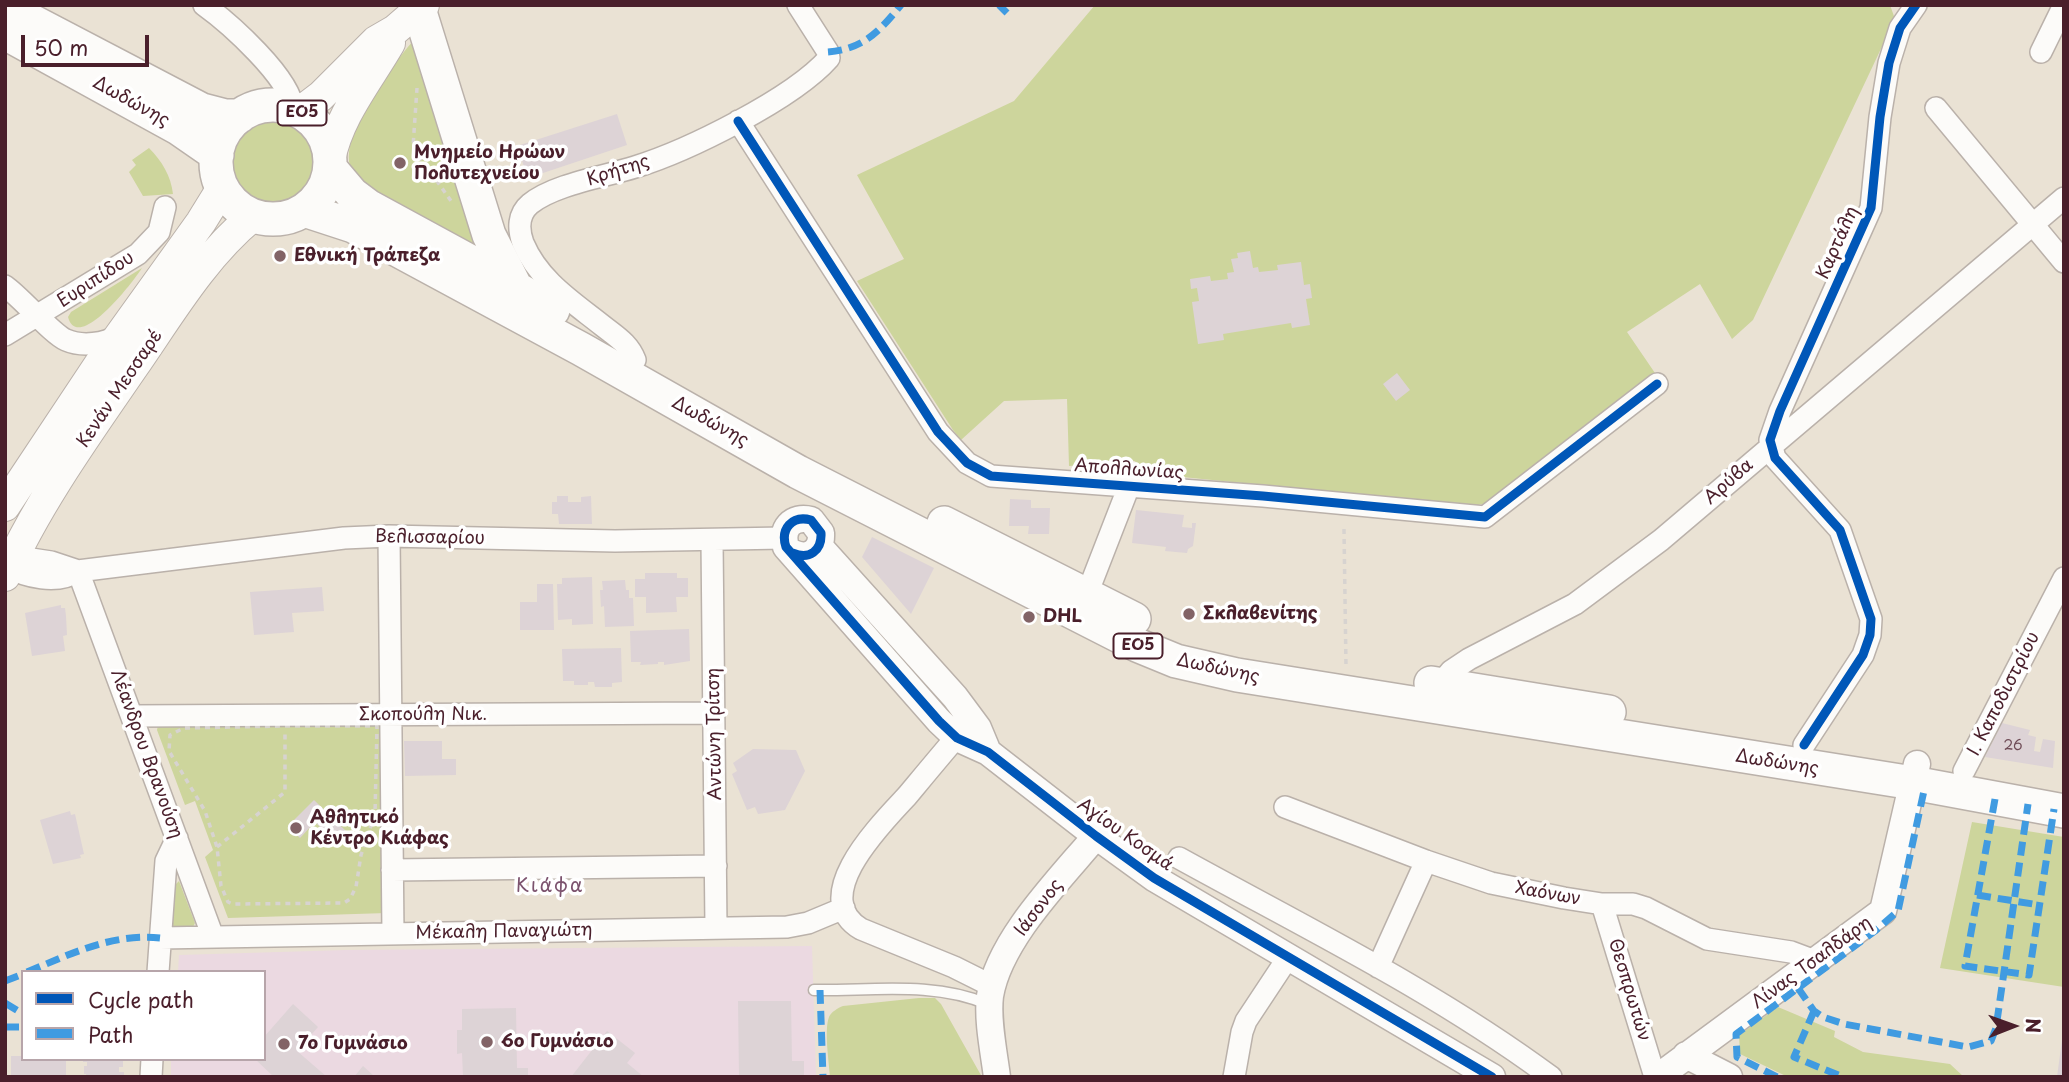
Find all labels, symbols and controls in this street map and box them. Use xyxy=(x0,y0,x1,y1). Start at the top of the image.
scale bar xyxy=(24,21,152,65)
text: 50 m xyxy=(34,31,88,63)
street label: Δωδώνης xyxy=(89,72,173,132)
road number: ΕΟ5 xyxy=(278,100,326,125)
place label: Μνημείο Ηρώων Πολυτεχνείου xyxy=(414,142,565,184)
street label: Κρήτης xyxy=(584,151,652,191)
marker: Μνημείο Ηρώων Πολυτεχνείου xyxy=(392,155,408,171)
street label: Καρτάλη xyxy=(1812,203,1864,283)
place label: Εθνική Τράπεζα xyxy=(294,245,440,267)
street label: Ευριπίδου xyxy=(54,247,138,313)
marker: Εθνική Τράπεζα xyxy=(272,248,288,264)
street label: Κενάν Μεσσαρέ xyxy=(73,326,167,452)
street label: Δωδώνης xyxy=(668,392,752,452)
street label: Απολλωνίας xyxy=(1074,455,1184,485)
street label: Αρύβα xyxy=(1700,455,1758,509)
street label: Βελισσαρίου xyxy=(375,526,485,550)
place label: Σκλαβενίτης xyxy=(1203,603,1318,625)
place label: DHL xyxy=(1043,606,1082,628)
marker: Σκλαβενίτης xyxy=(1181,606,1197,622)
marker: DHL xyxy=(1021,609,1037,625)
street label: Ι. Καποδιστρίου xyxy=(1963,628,2045,760)
road number: ΕΟ5 xyxy=(1114,634,1162,659)
street label: Δωδώνης xyxy=(1175,650,1261,688)
street label: Λέανδρου Βρανούση xyxy=(105,667,187,841)
street label: Αντώνη Τρίτση xyxy=(703,668,727,800)
street label: Σκοπούλη Νικ. xyxy=(359,704,487,726)
house number: 26 xyxy=(2003,738,2023,754)
street label: Δωδώνης xyxy=(1734,746,1820,780)
street label: Αγίου Κοσμά xyxy=(1073,794,1177,876)
place label: Αθλητικό Κέντρο Κιάφας xyxy=(310,807,449,850)
marker: Αθλητικό Κέντρο Κιάφας xyxy=(288,820,304,836)
street label: Ιάσονος xyxy=(1011,875,1067,941)
district label: Κιάφα xyxy=(517,876,583,898)
street label: Χαόνων xyxy=(1513,878,1583,910)
street label: Λίνας Τσαλδάρη xyxy=(1748,912,1876,1014)
street label: Μέκαλη Παναγιώτη xyxy=(415,920,593,944)
street label: Θεσπρωτών xyxy=(1603,936,1655,1044)
legend xyxy=(21,970,266,1061)
text: Cycle path xyxy=(88,983,194,1015)
north arrow xyxy=(1978,991,2048,1061)
text: Path xyxy=(88,1018,133,1050)
text: N xyxy=(2020,1018,2048,1033)
place label: 6ο Γυμνάσιο xyxy=(501,1031,614,1053)
place label: 7ο Γυμνάσιο xyxy=(298,1033,408,1055)
marker: 6ο Γυμνάσιο xyxy=(479,1034,495,1050)
marker: 7ο Γυμνάσιο xyxy=(276,1036,292,1052)

